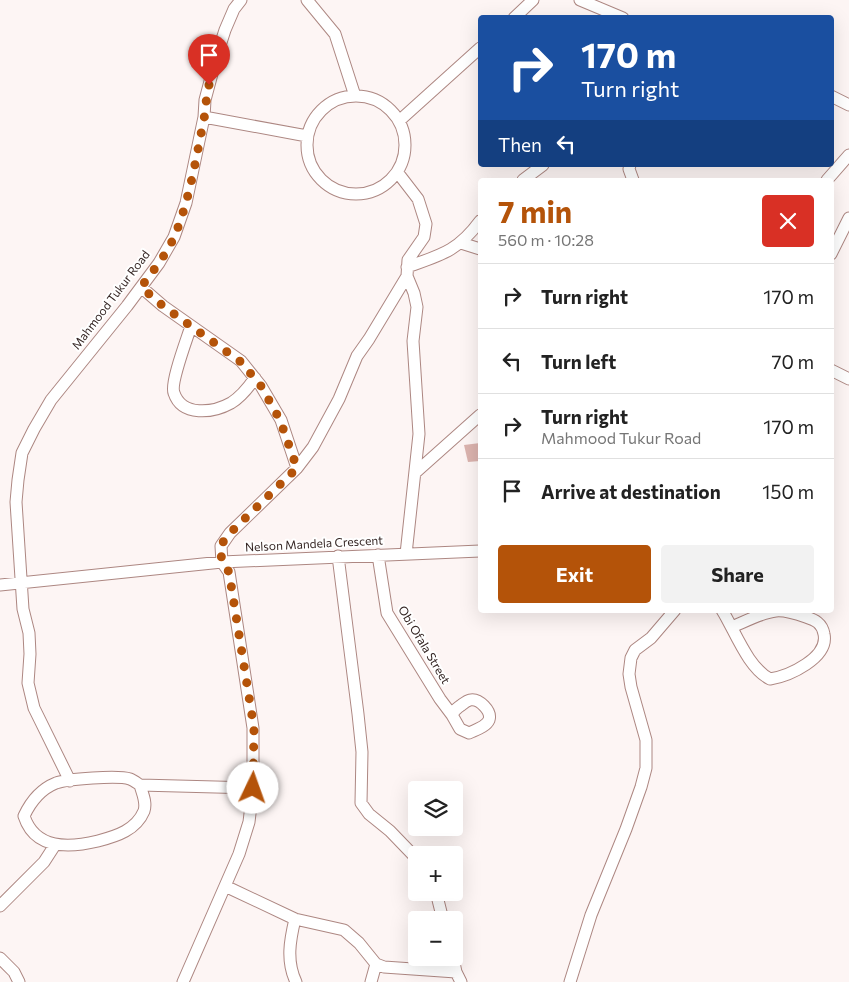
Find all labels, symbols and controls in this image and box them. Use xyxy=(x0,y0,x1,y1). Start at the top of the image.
text: 170 m xyxy=(581,32,676,75)
pin xyxy=(188,34,230,85)
icon: right xyxy=(498,35,563,100)
icon: arrive xyxy=(195,41,223,69)
text: Turn right xyxy=(581,75,679,102)
icon: left xyxy=(552,130,580,158)
text: Then xyxy=(498,133,542,156)
text: 7 min xyxy=(498,192,572,229)
button: close xyxy=(762,195,814,247)
text: 560 m · 10:28 xyxy=(498,230,594,249)
street label: Mahmood Tukur Road xyxy=(68,247,152,352)
icon: right xyxy=(498,282,526,310)
text: Turn right xyxy=(541,285,628,308)
text: 170 m xyxy=(763,285,814,308)
icon: left xyxy=(498,347,526,375)
text: Turn left xyxy=(541,350,616,373)
text: 70 m xyxy=(771,350,814,373)
text: Turn right xyxy=(541,405,628,428)
icon: right xyxy=(498,412,526,440)
text: 170 m xyxy=(763,415,814,438)
text: Mahmood Tukur Road xyxy=(541,428,701,447)
icon: arrive xyxy=(498,477,526,505)
text: Arrive at destination xyxy=(541,480,721,503)
text: 150 m xyxy=(762,480,814,503)
street label: Nelson Mandela Crescent xyxy=(245,532,383,554)
button: Exit xyxy=(498,545,651,603)
button: Share xyxy=(661,545,814,603)
street label: Obi Ofala Street xyxy=(396,603,454,686)
position arrow xyxy=(226,761,278,813)
map controls xyxy=(408,781,463,966)
button: layers xyxy=(408,781,463,836)
button: + xyxy=(408,846,463,901)
button: − xyxy=(408,911,463,966)

